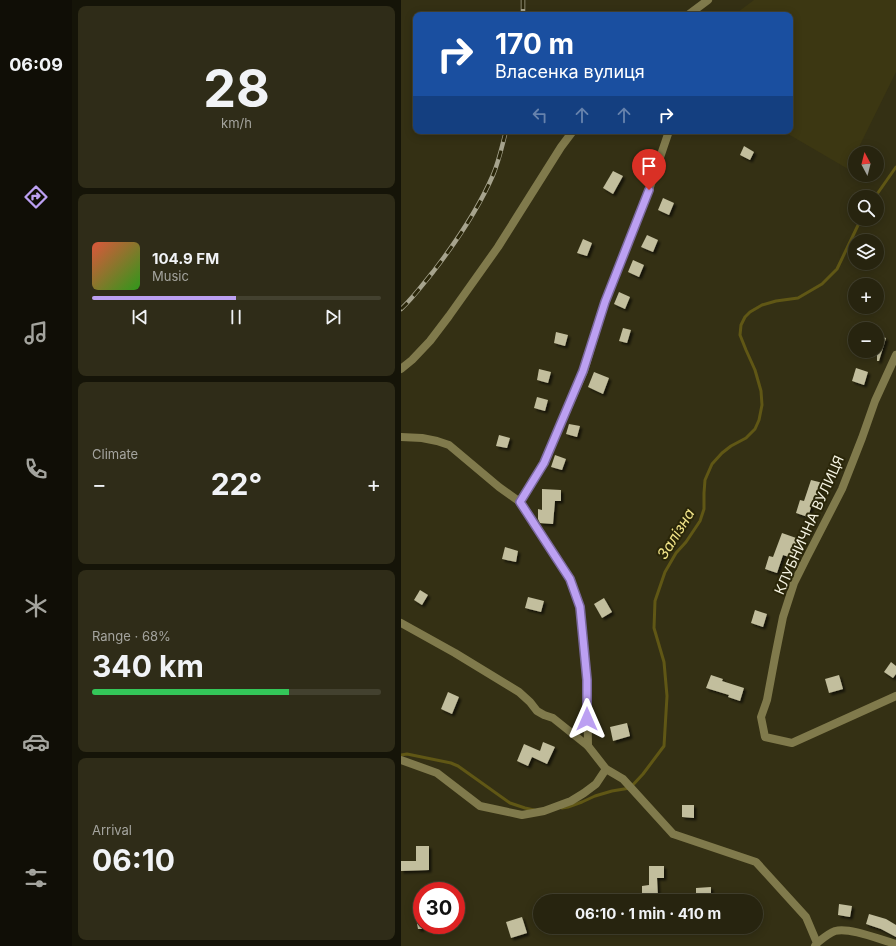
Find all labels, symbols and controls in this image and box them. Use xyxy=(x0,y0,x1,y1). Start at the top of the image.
text: 170 m xyxy=(495,27,574,61)
icon: right xyxy=(429,28,481,80)
text: 06:09 xyxy=(9,54,63,75)
text: 28 xyxy=(203,57,270,120)
text: Власенка вулиця xyxy=(495,61,645,82)
icon: left xyxy=(529,104,551,126)
icon: ahead xyxy=(571,104,593,126)
icon: ahead xyxy=(613,104,635,126)
icon: right xyxy=(655,104,677,126)
text: km/h xyxy=(221,115,252,131)
north arrow xyxy=(848,146,884,182)
map controls xyxy=(848,146,884,358)
pin xyxy=(632,149,666,190)
icon: arrive xyxy=(638,155,660,177)
icon: directions xyxy=(22,183,50,211)
button: search xyxy=(848,190,884,226)
button: layers xyxy=(848,234,884,270)
text: 104.9 FM xyxy=(152,249,219,268)
text: Music xyxy=(152,268,189,284)
button: + xyxy=(848,278,884,314)
icon: previous xyxy=(129,306,151,328)
icon: pause xyxy=(225,306,247,328)
icon: next xyxy=(322,306,344,328)
icon: music xyxy=(22,319,50,347)
button: − xyxy=(848,322,884,358)
text: Climate xyxy=(92,446,138,462)
street label: КЛУБНИЧНА ВУЛИЦЯ xyxy=(770,453,847,597)
icon: phone xyxy=(22,455,50,483)
text: 22° xyxy=(211,466,262,502)
text: − xyxy=(92,471,107,497)
text: + xyxy=(366,471,381,497)
water label: Залізна xyxy=(653,505,699,563)
icon: climate xyxy=(22,592,50,620)
text: Range · 68% xyxy=(92,628,171,644)
text: 340 km xyxy=(92,648,204,684)
position arrow xyxy=(566,698,608,740)
icon: car xyxy=(22,728,50,756)
text: Arrival xyxy=(92,822,132,838)
text: 06:10 xyxy=(92,842,175,878)
icon: filters xyxy=(22,864,50,892)
speed limit sign: 30 xyxy=(413,882,465,934)
text: 06:10 · 1 min · 410 m xyxy=(575,904,721,923)

